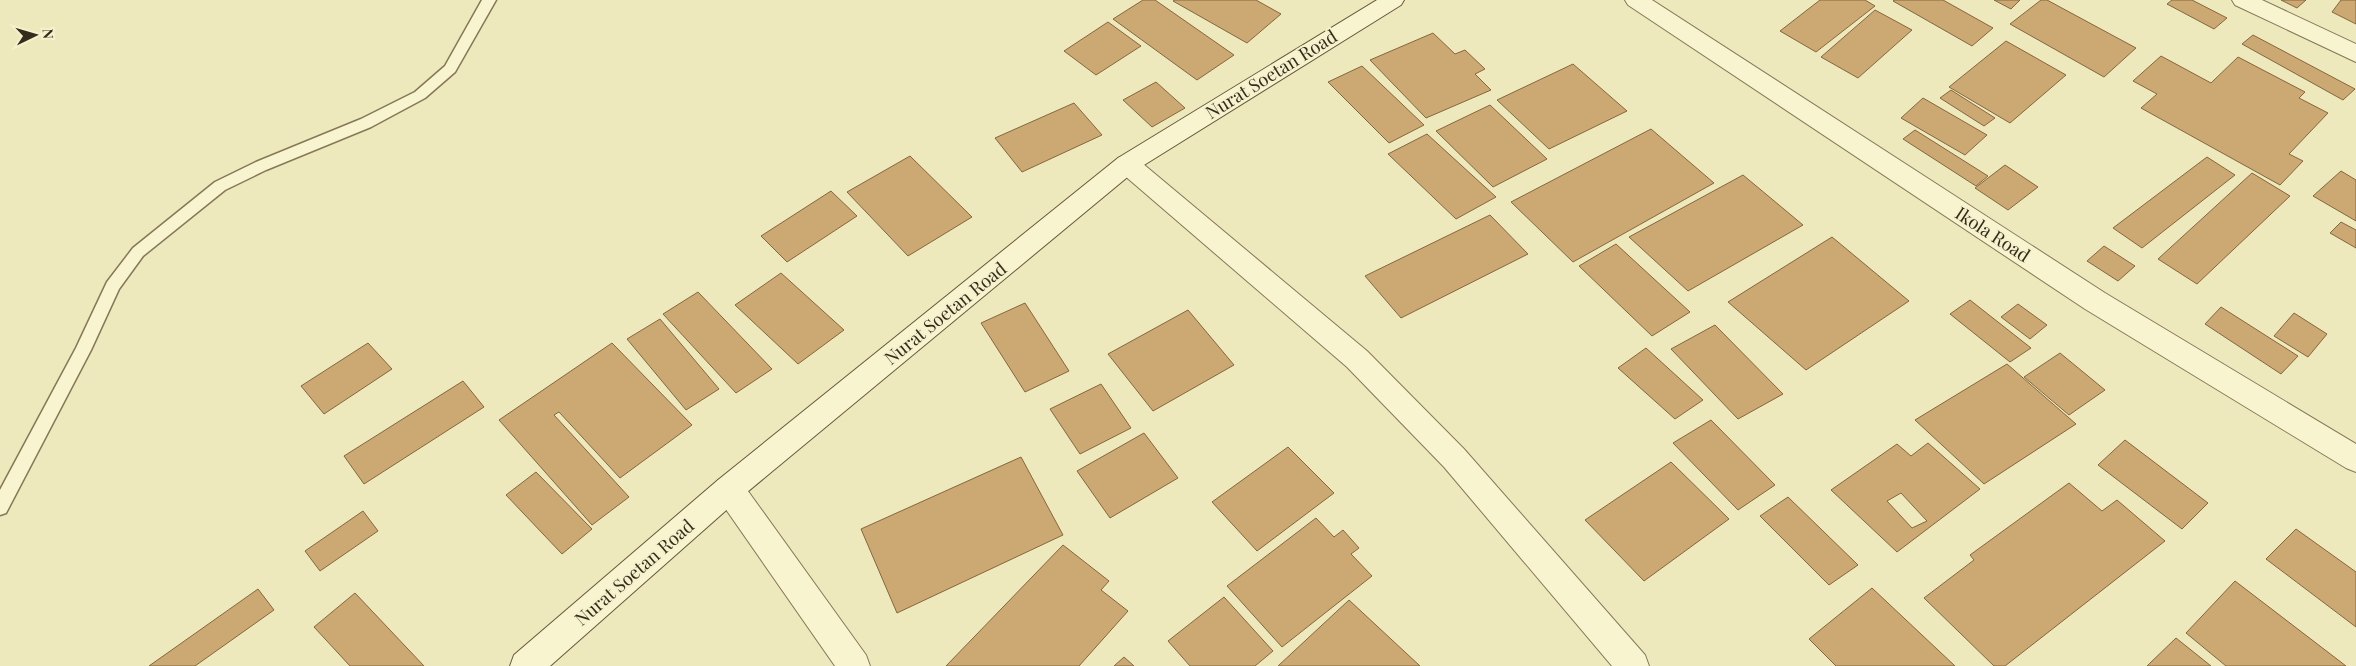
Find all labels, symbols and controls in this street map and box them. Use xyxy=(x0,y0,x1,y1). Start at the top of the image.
north arrow xyxy=(10,10,60,60)
street label: Nurat Soetan Road xyxy=(1201,24,1342,124)
text: N xyxy=(39,28,58,40)
street label: Ikola Road xyxy=(1951,201,2035,267)
street label: Nurat Soetan Road xyxy=(879,256,1012,370)
street label: Nurat Soetan Road xyxy=(569,513,699,630)

